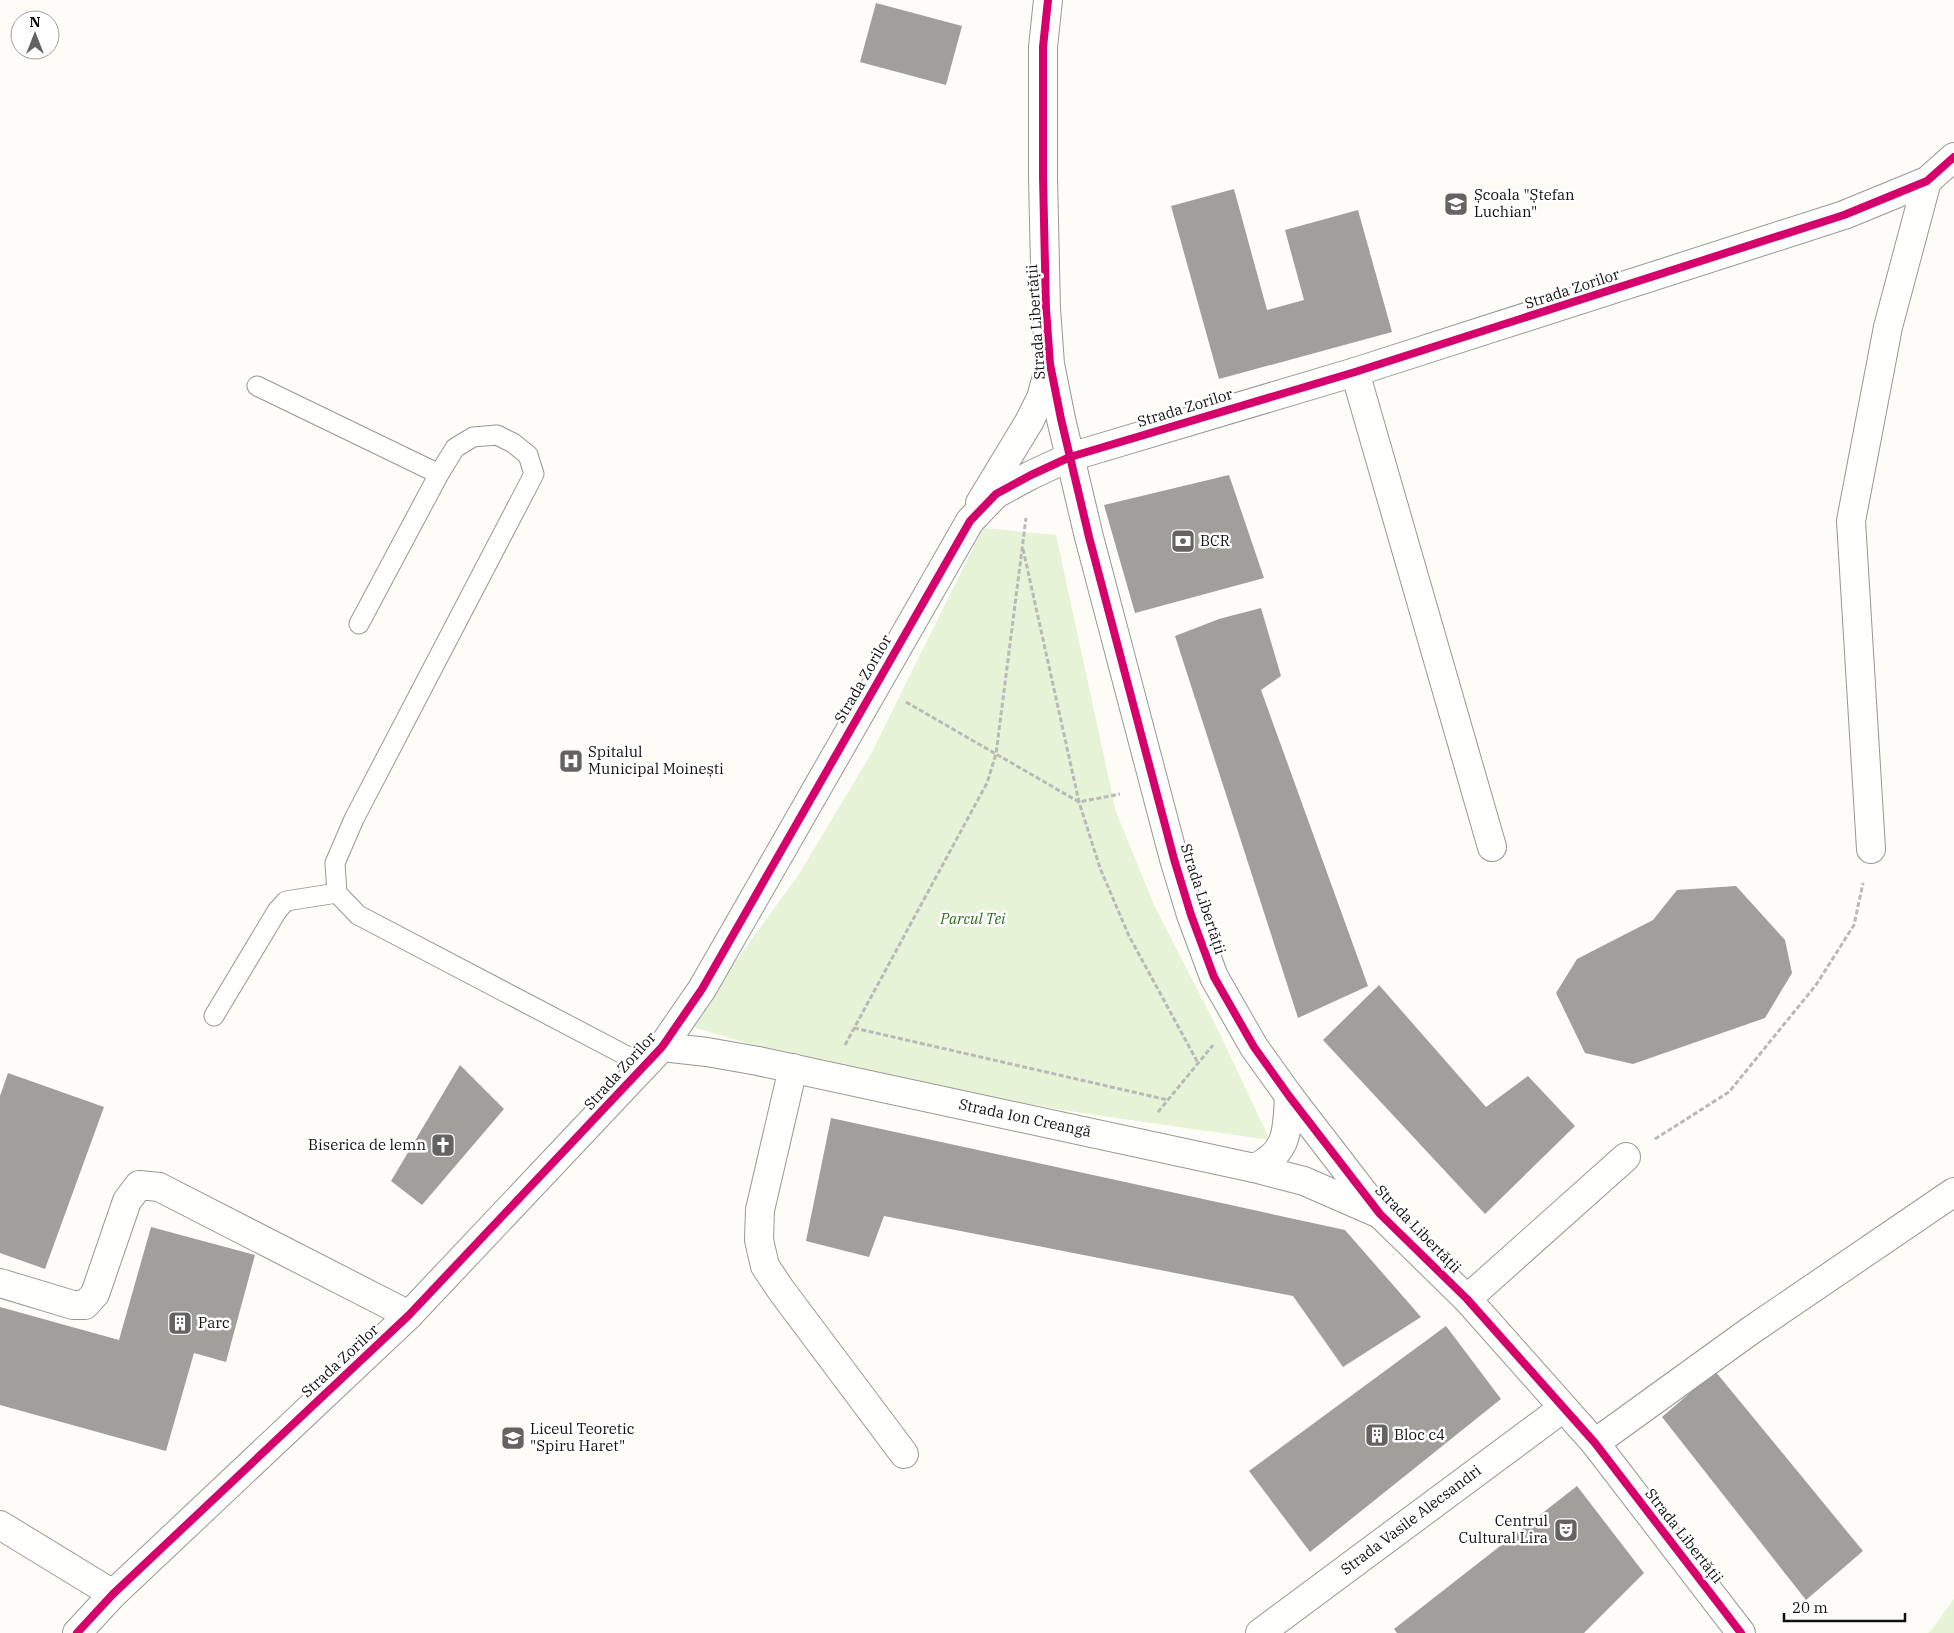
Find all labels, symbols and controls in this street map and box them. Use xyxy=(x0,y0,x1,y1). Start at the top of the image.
north arrow xyxy=(10,10,60,60)
text: N xyxy=(29,13,41,31)
place label: Școala "Ștefan Luchian" xyxy=(1474,185,1575,221)
school or university icon: Școala "Ștefan Luchian" xyxy=(1443,191,1469,217)
street label: Strada Libertății xyxy=(1022,264,1049,380)
street label: Strada Zorilor xyxy=(1522,264,1622,313)
street label: Strada Zorilor xyxy=(1135,384,1235,431)
bank icon: BCR xyxy=(1170,528,1196,554)
place label: BCR xyxy=(1200,531,1230,550)
street label: Strada Zorilor xyxy=(830,631,896,726)
place label: Spitalul Municipal Moinești xyxy=(588,742,724,778)
hospital icon: Spitalul Municipal Moinești xyxy=(558,748,584,774)
street label: Strada Libertății xyxy=(1177,841,1230,957)
park label: Parcul Tei xyxy=(939,909,1006,928)
street label: Strada Zorilor xyxy=(580,1027,660,1114)
street label: Strada Ion Creangă xyxy=(957,1094,1093,1141)
church icon: Biserica de lemn xyxy=(430,1132,456,1158)
place label: Biserica de lemn xyxy=(308,1135,426,1154)
street label: Strada Libertății xyxy=(1371,1181,1465,1277)
building icon: Parc xyxy=(167,1310,193,1336)
place label: Parc xyxy=(198,1313,230,1332)
street label: Strada Zorilor xyxy=(297,1320,382,1401)
place label: Liceul Teoretic "Spiru Haret" xyxy=(530,1419,635,1455)
building icon: Bloc c4 xyxy=(1364,1422,1390,1448)
school or university icon: Liceul Teoretic "Spiru Haret" xyxy=(500,1425,526,1451)
place label: Bloc c4 xyxy=(1394,1425,1445,1444)
street label: Strada Vasile Alecsandri xyxy=(1337,1460,1485,1579)
street label: Strada Libertății xyxy=(1641,1484,1728,1587)
place label: Centrul Cultural Lira xyxy=(1459,1511,1548,1547)
theatre icon: Centrul Cultural Lira xyxy=(1553,1517,1579,1543)
scale bar xyxy=(1784,1590,1905,1622)
text: 20 m xyxy=(1792,1598,1828,1617)

